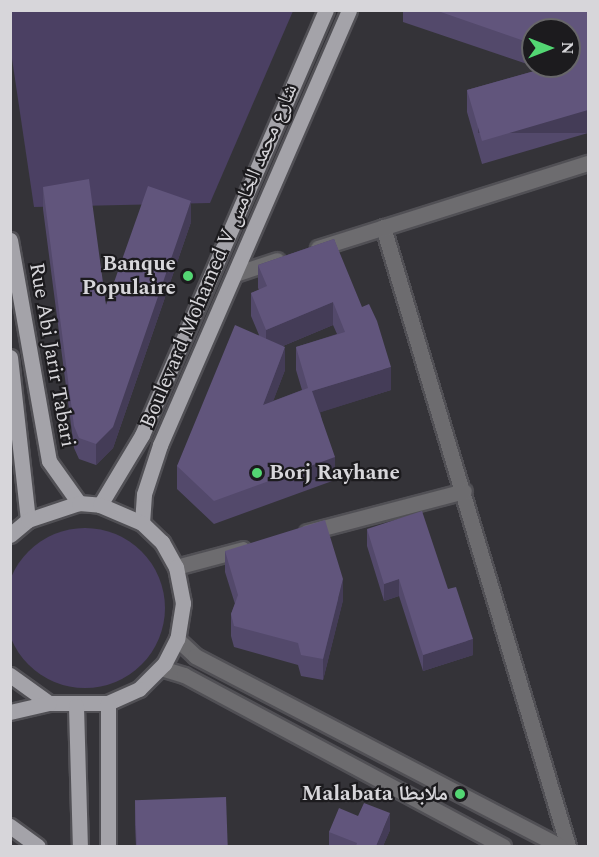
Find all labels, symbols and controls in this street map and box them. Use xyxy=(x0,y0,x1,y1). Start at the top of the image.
north arrow xyxy=(521,18,581,78)
text: N xyxy=(555,41,579,55)
street label: Boulevard Mohamed V شارع محمد الخامس xyxy=(135,80,303,432)
place label: Banque Populaire xyxy=(82,251,176,301)
street label: Rue Abi Jarir Tabari xyxy=(23,261,81,449)
marker: Banque Populaire xyxy=(181,269,195,283)
place label: Borj Rayhane xyxy=(269,460,400,486)
marker: Borj Rayhane xyxy=(250,466,264,480)
place label: Malabata ملابطا xyxy=(302,781,448,807)
marker: Malabata ملابطا xyxy=(453,787,467,801)

